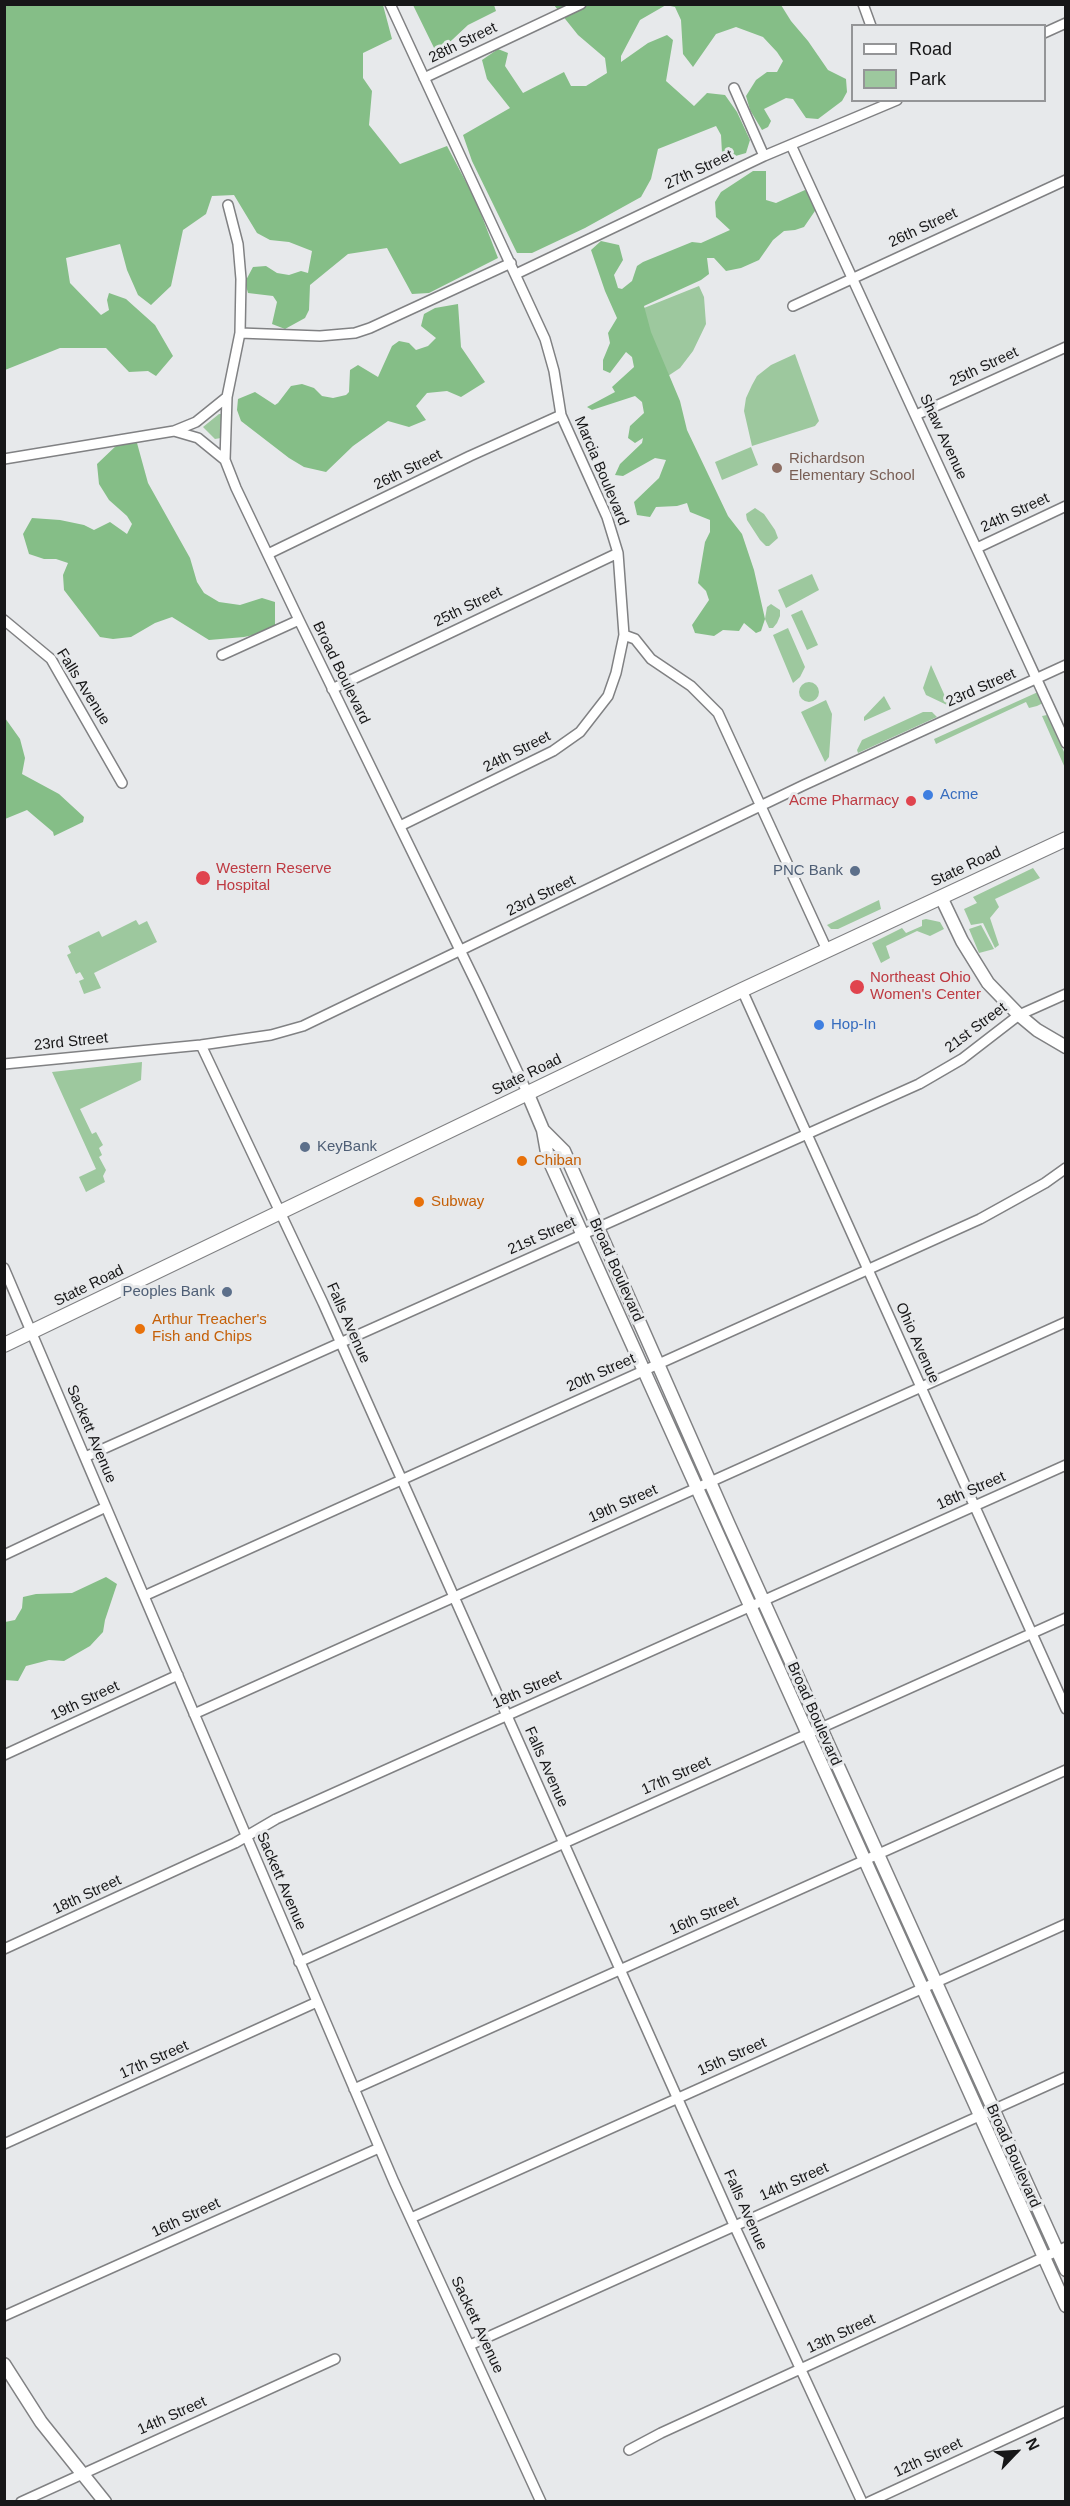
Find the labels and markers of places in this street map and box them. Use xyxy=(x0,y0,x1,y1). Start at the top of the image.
place label: Richardson Elementary School xyxy=(789,450,915,485)
marker: Richardson Elementary School xyxy=(770,461,784,475)
place label: Acme xyxy=(940,786,978,804)
marker: Acme xyxy=(921,788,935,802)
place label: Acme Pharmacy xyxy=(789,792,899,810)
marker: Acme Pharmacy xyxy=(904,794,918,808)
place label: Western Reserve Hospital xyxy=(216,860,332,895)
place label: PNC Bank xyxy=(773,862,843,880)
marker: PNC Bank xyxy=(848,864,862,878)
marker: Western Reserve Hospital xyxy=(194,869,212,887)
place label: Northeast Ohio Women's Center xyxy=(870,969,981,1004)
marker: Northeast Ohio Women's Center xyxy=(848,978,866,996)
place label: Hop-In xyxy=(831,1016,876,1034)
marker: Hop-In xyxy=(812,1018,826,1032)
place label: KeyBank xyxy=(317,1138,377,1156)
marker: KeyBank xyxy=(298,1140,312,1154)
place label: Chiban xyxy=(534,1152,582,1170)
marker: Chiban xyxy=(515,1154,529,1168)
place label: Subway xyxy=(431,1193,484,1211)
marker: Subway xyxy=(412,1195,426,1209)
place label: Peoples Bank xyxy=(122,1283,215,1301)
marker: Peoples Bank xyxy=(220,1285,234,1299)
place label: Arthur Treacher's Fish and Chips xyxy=(152,1311,267,1346)
marker: Arthur Treacher's Fish and Chips xyxy=(133,1322,147,1336)

